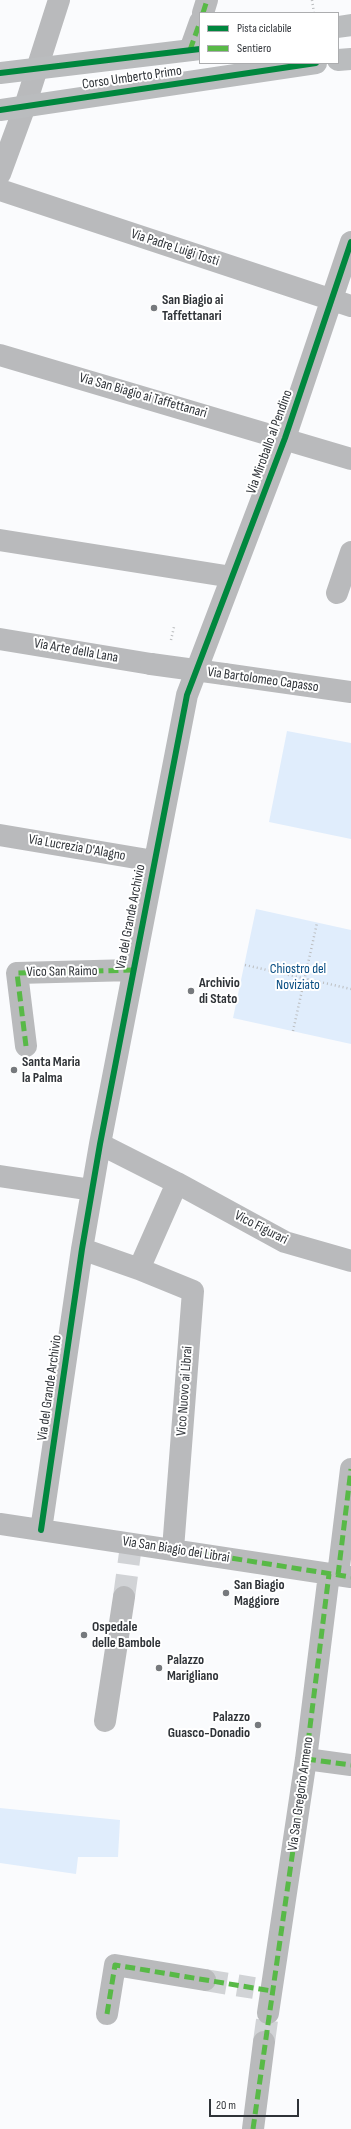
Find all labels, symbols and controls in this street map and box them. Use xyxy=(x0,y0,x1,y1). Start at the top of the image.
legend xyxy=(199,12,339,64)
text: Pista ciclabile xyxy=(237,21,292,36)
text: Sentiero xyxy=(237,41,271,56)
street label: Corso Umberto Primo xyxy=(81,63,183,93)
street label: Via Padre Luigi Tosti xyxy=(129,226,221,270)
place label: San Biagio ai Taffettanari xyxy=(162,292,223,324)
marker: San Biagio ai Taffettanari xyxy=(149,303,159,313)
street label: Via San Biagio ai Taffettanari xyxy=(77,370,209,422)
street label: Via Miroballo al Pendino xyxy=(243,388,297,496)
street label: Via Arte della Lana xyxy=(33,635,119,667)
street label: Via Bartolomeo Capasso xyxy=(206,664,320,696)
street label: Via Lucrezia D'Alagno xyxy=(27,831,127,865)
street label: Via del Grande Archivio xyxy=(113,863,149,971)
park label: Chiostro del Noviziato xyxy=(270,961,326,994)
street label: Vico San Raimo xyxy=(26,963,98,981)
place label: Archivio di Stato xyxy=(199,975,240,1008)
marker: Archivio di Stato xyxy=(186,986,196,996)
place label: Santa Maria la Palma xyxy=(22,1054,80,1086)
marker: Santa Maria la Palma xyxy=(9,1065,19,1075)
street label: Vico Figurari xyxy=(231,1207,291,1249)
street label: Via del Grande Archivio xyxy=(34,1334,66,1442)
street label: Vico Nuovo ai Librai xyxy=(173,1345,197,1437)
street label: Via San Biagio dei Librai xyxy=(121,1533,231,1567)
place label: San Biagio Maggiore xyxy=(234,1577,285,1610)
marker: San Biagio Maggiore xyxy=(221,1588,231,1598)
place label: Ospedale delle Bambole xyxy=(92,1619,161,1652)
marker: Ospedale delle Bambole xyxy=(79,1630,89,1640)
place label: Palazzo Marigliano xyxy=(167,1652,219,1684)
marker: Palazzo Marigliano xyxy=(154,1663,164,1673)
place label: Palazzo Guasco-Donadio xyxy=(168,1709,250,1742)
marker: Palazzo Guasco-Donadio xyxy=(253,1720,263,1730)
street label: Via San Gregorio Armeno xyxy=(285,1736,317,1852)
scale bar xyxy=(211,2091,301,2117)
text: 20 m xyxy=(216,2098,236,2113)

